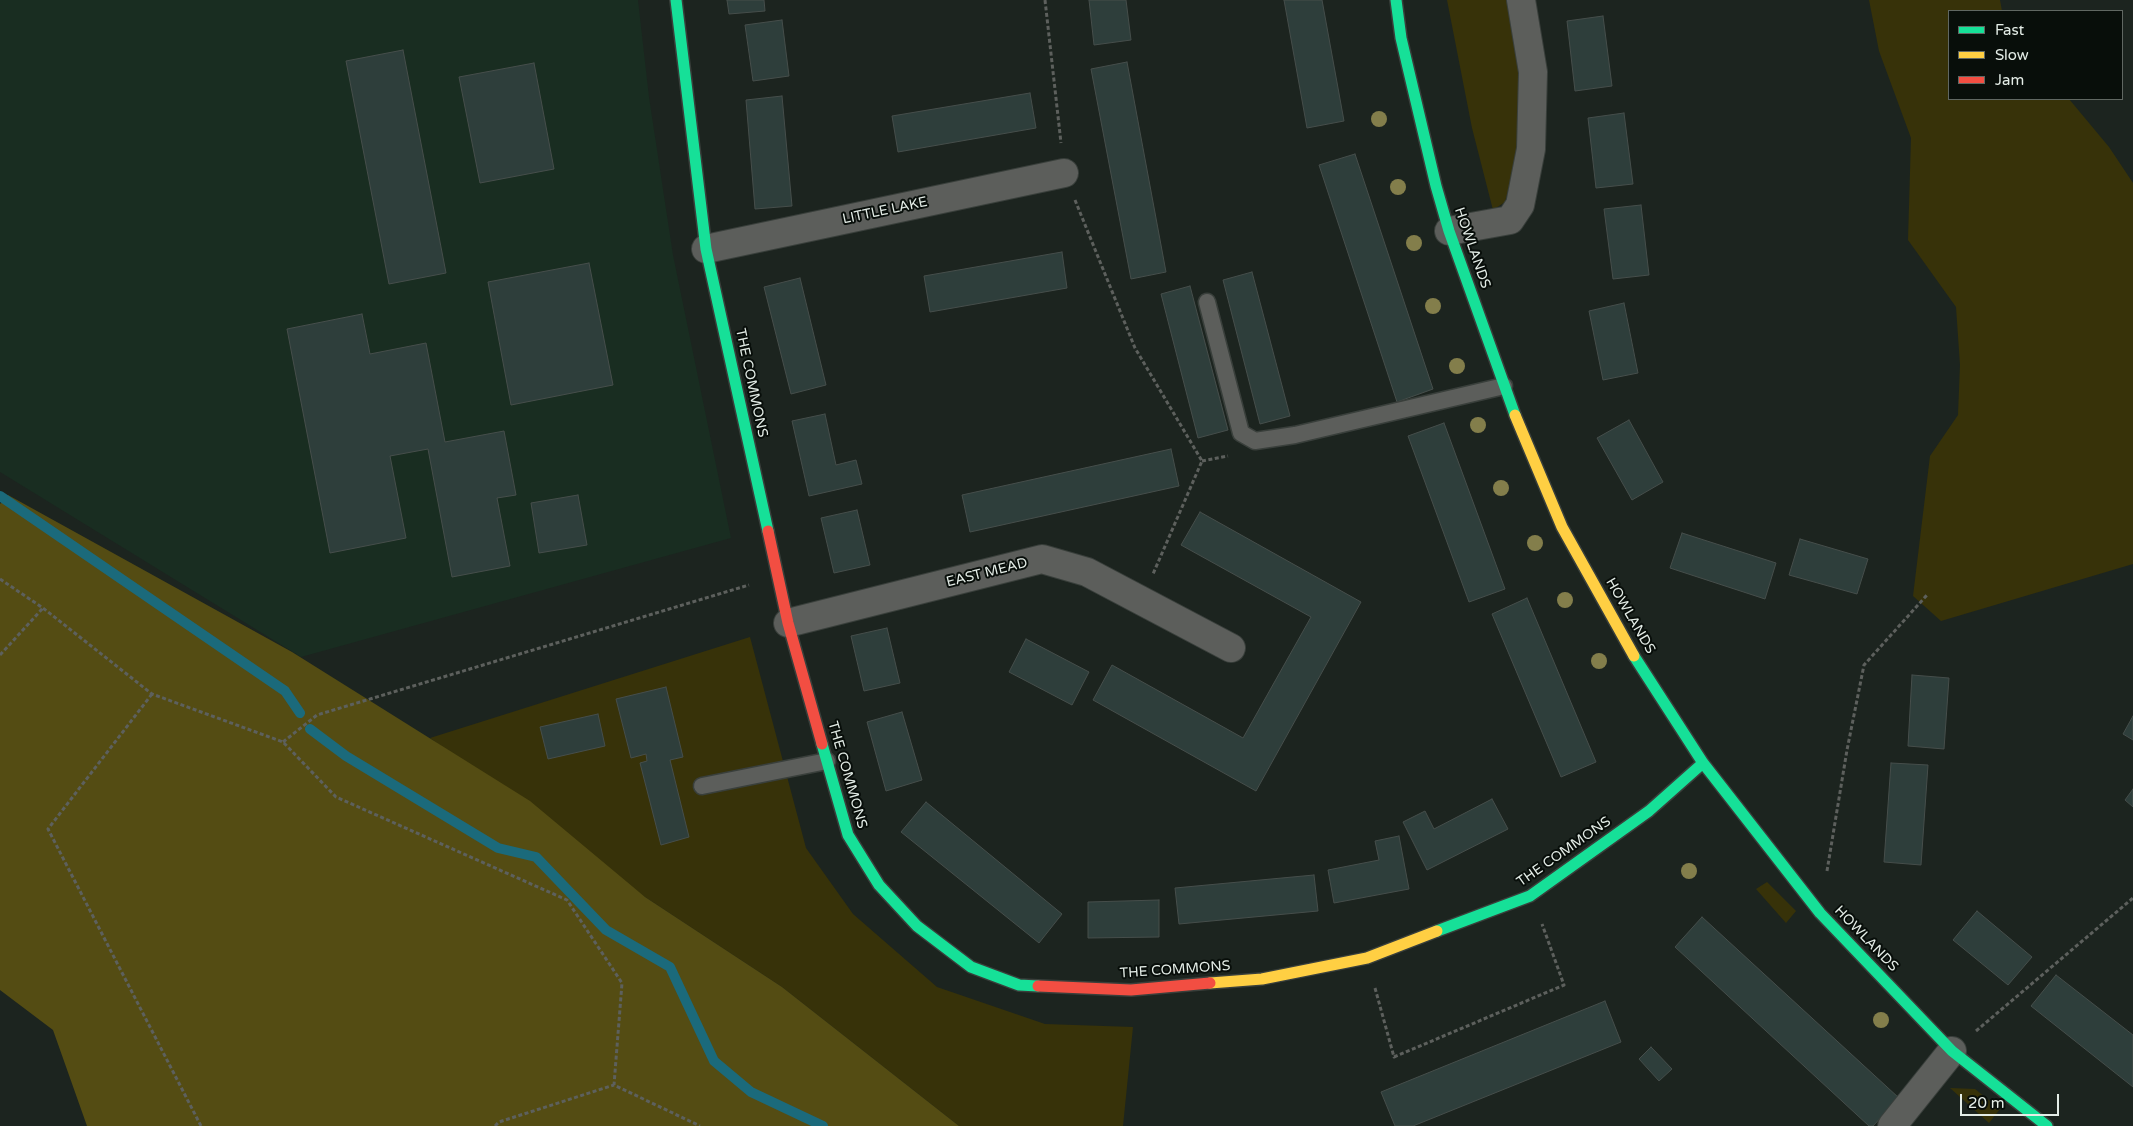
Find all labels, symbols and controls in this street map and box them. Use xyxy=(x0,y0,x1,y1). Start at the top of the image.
legend xyxy=(1948,10,2123,100)
text: Fast xyxy=(1995,21,2024,39)
text: Slow xyxy=(1995,46,2029,64)
text: Jam xyxy=(1995,71,2024,89)
street label: LITTLE LAKE xyxy=(841,194,929,228)
street label: HOWLANDS xyxy=(1450,205,1494,291)
street label: THE COMMONS xyxy=(731,327,771,439)
street label: EAST MEAD xyxy=(945,555,1029,591)
street label: HOWLANDS xyxy=(1602,575,1658,657)
street label: THE COMMONS xyxy=(824,719,870,831)
street label: THE COMMONS xyxy=(1514,813,1614,891)
street label: HOWLANDS xyxy=(1831,903,1901,975)
street label: THE COMMONS xyxy=(1119,958,1231,982)
scale bar xyxy=(1963,1084,2062,1116)
text: 20 m xyxy=(1968,1094,2005,1112)

